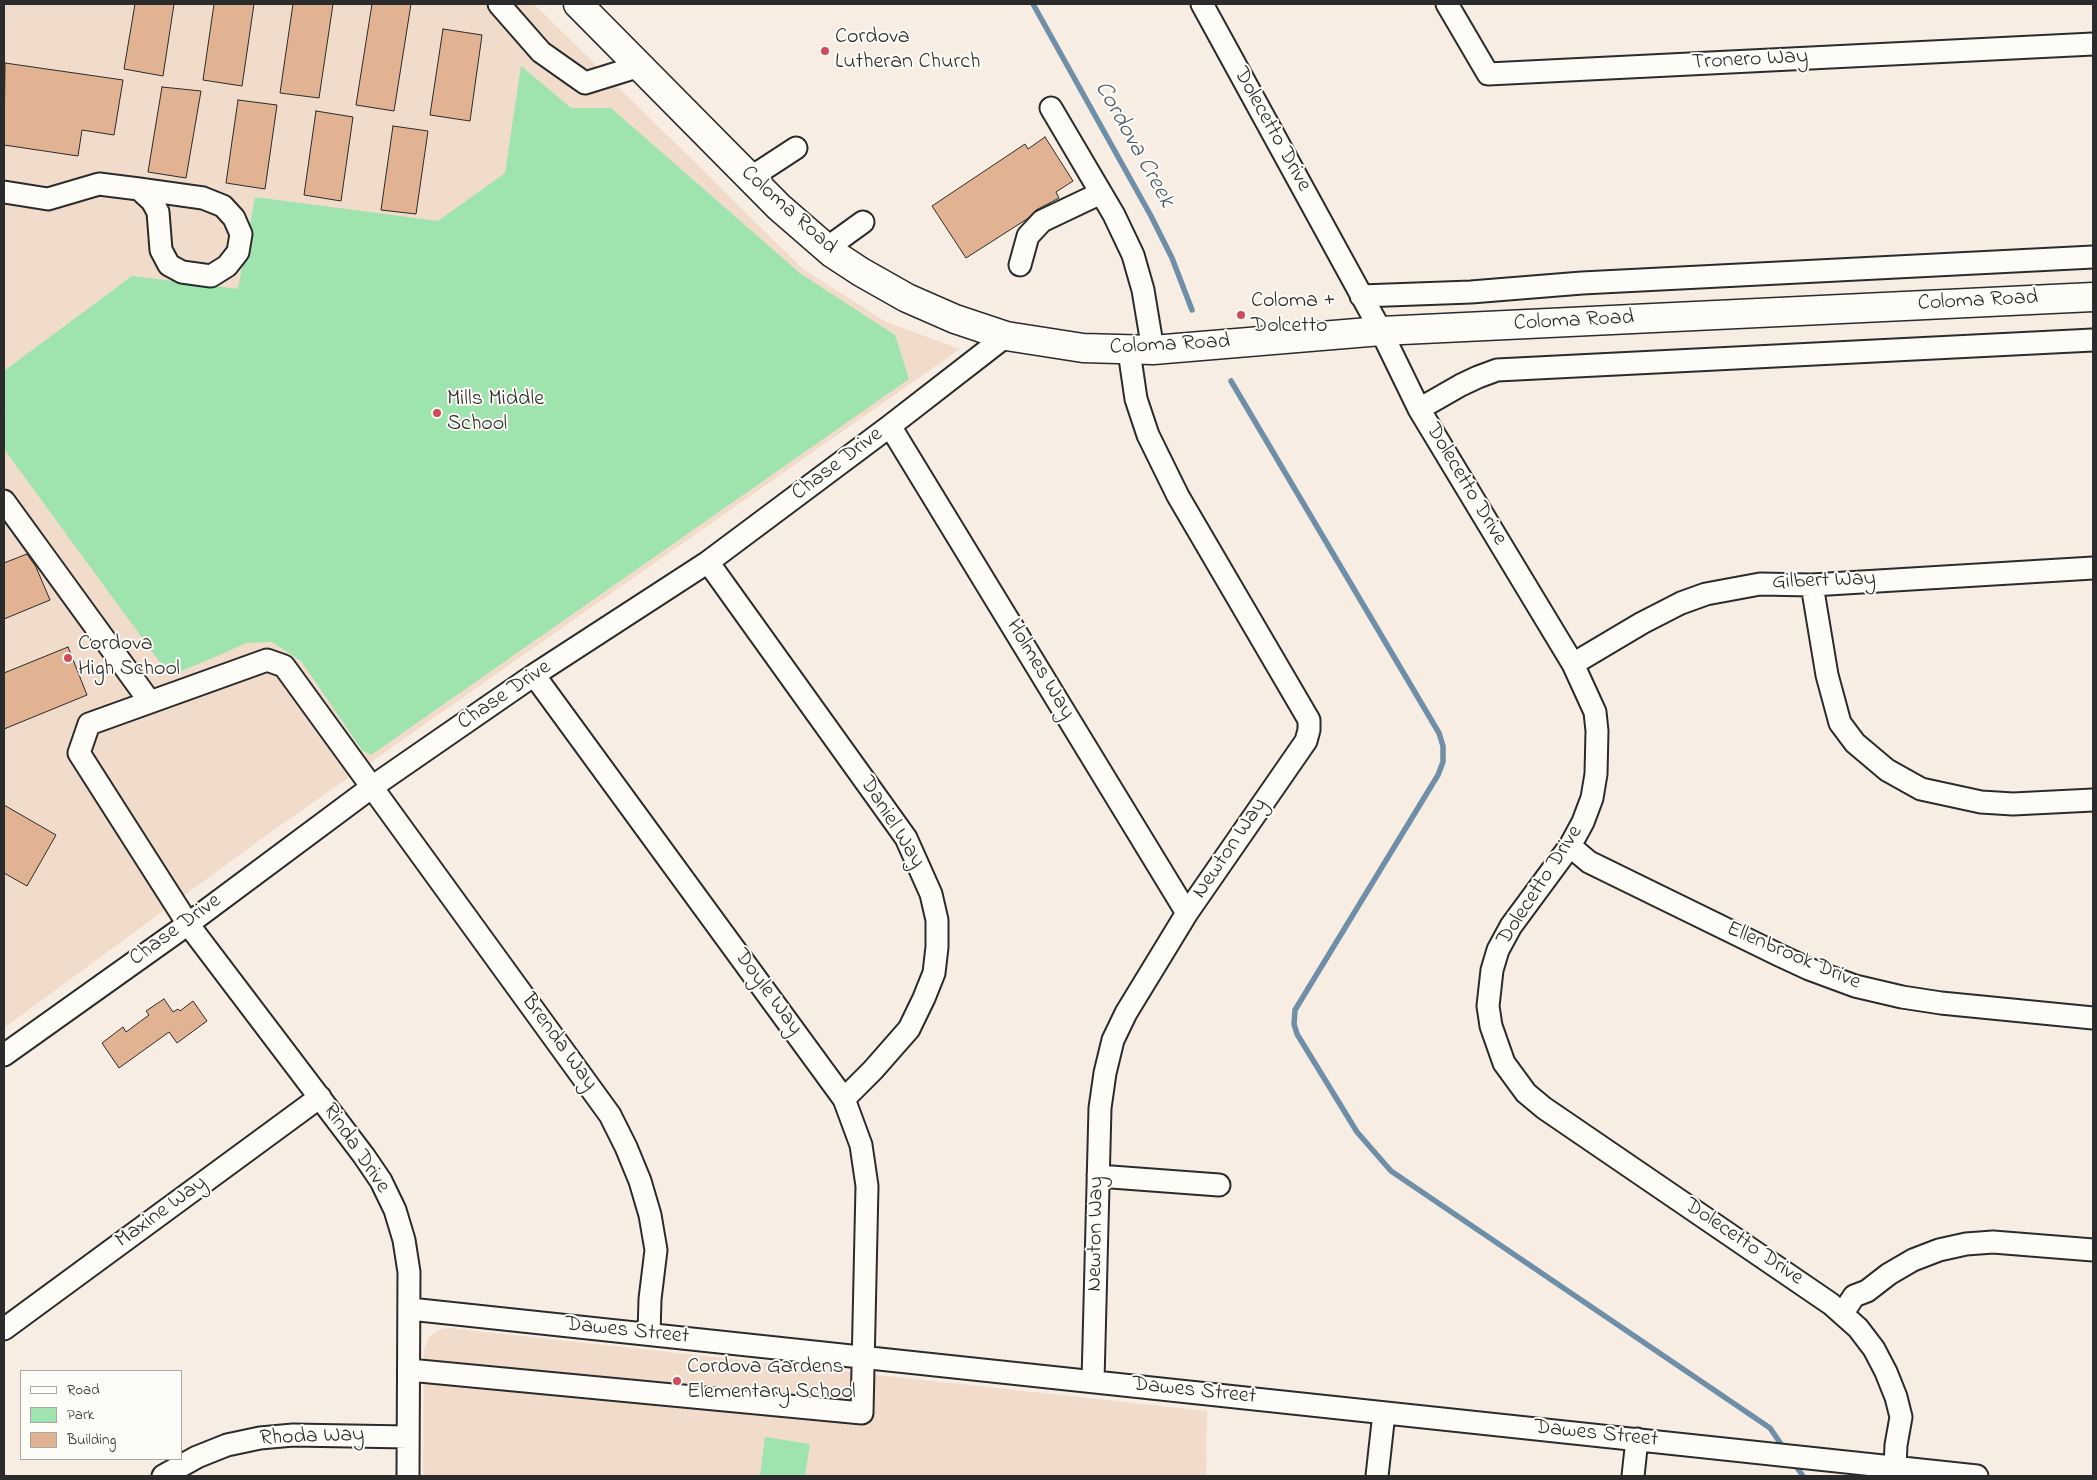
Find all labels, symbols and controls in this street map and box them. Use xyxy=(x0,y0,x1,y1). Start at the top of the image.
place label: Cordova Lutheran Church xyxy=(835,25,980,76)
marker: Cordova Lutheran Church xyxy=(819,45,831,57)
street label: Tronero Way xyxy=(1691,45,1809,77)
street label: Dolecetto Drive xyxy=(1226,63,1316,197)
water label: Cordova Creek xyxy=(1086,77,1180,213)
street label: Coloma Road xyxy=(734,161,842,261)
street label: Coloma Road xyxy=(1917,286,2039,318)
place label: Coloma + Dolcetto xyxy=(1251,289,1335,340)
street label: Coloma Road xyxy=(1513,306,1635,338)
marker: Coloma + Dolcetto xyxy=(1235,309,1247,321)
street label: Coloma Road xyxy=(1109,330,1231,362)
place label: Mills Middle School xyxy=(447,387,544,438)
marker: Mills Middle School xyxy=(431,407,443,419)
street label: Dolecetto Drive xyxy=(1418,419,1512,551)
street label: Chase Drive xyxy=(787,422,889,508)
street label: Gilbert Way xyxy=(1772,567,1876,597)
street label: Holmes Way xyxy=(999,615,1079,725)
place label: Cordova High School xyxy=(78,632,180,684)
marker: Cordova High School xyxy=(62,652,74,664)
street label: Chase Drive xyxy=(453,655,557,737)
street label: Daniel Way xyxy=(853,772,929,874)
street label: Newton Way xyxy=(1188,794,1274,904)
street label: Dolecetto Drive xyxy=(1492,821,1590,951)
street label: Chase Drive xyxy=(125,889,227,973)
street label: Ellenbrook Drive xyxy=(1722,917,1864,997)
street label: Doyle Way xyxy=(727,945,807,1041)
street label: Brenda Way xyxy=(514,989,602,1097)
street label: Rinda Drive xyxy=(315,1099,395,1199)
street label: Maxine Way xyxy=(111,1171,213,1255)
street label: Newton Way xyxy=(1083,1176,1111,1292)
street label: Dolecetto Drive xyxy=(1679,1194,1807,1292)
street label: Dawes Street xyxy=(564,1312,690,1352)
place label: Cordova Gardens Elementary School xyxy=(687,1355,856,1406)
legend xyxy=(20,1370,182,1460)
street label: Dawes Street xyxy=(1131,1372,1257,1412)
marker: Cordova Gardens Elementary School xyxy=(671,1375,683,1387)
text: Road xyxy=(67,1379,100,1401)
text: Park xyxy=(67,1404,94,1426)
street label: Dawes Street xyxy=(1533,1415,1659,1455)
street label: Rhoda Way xyxy=(259,1423,365,1453)
text: Building xyxy=(67,1429,116,1451)

